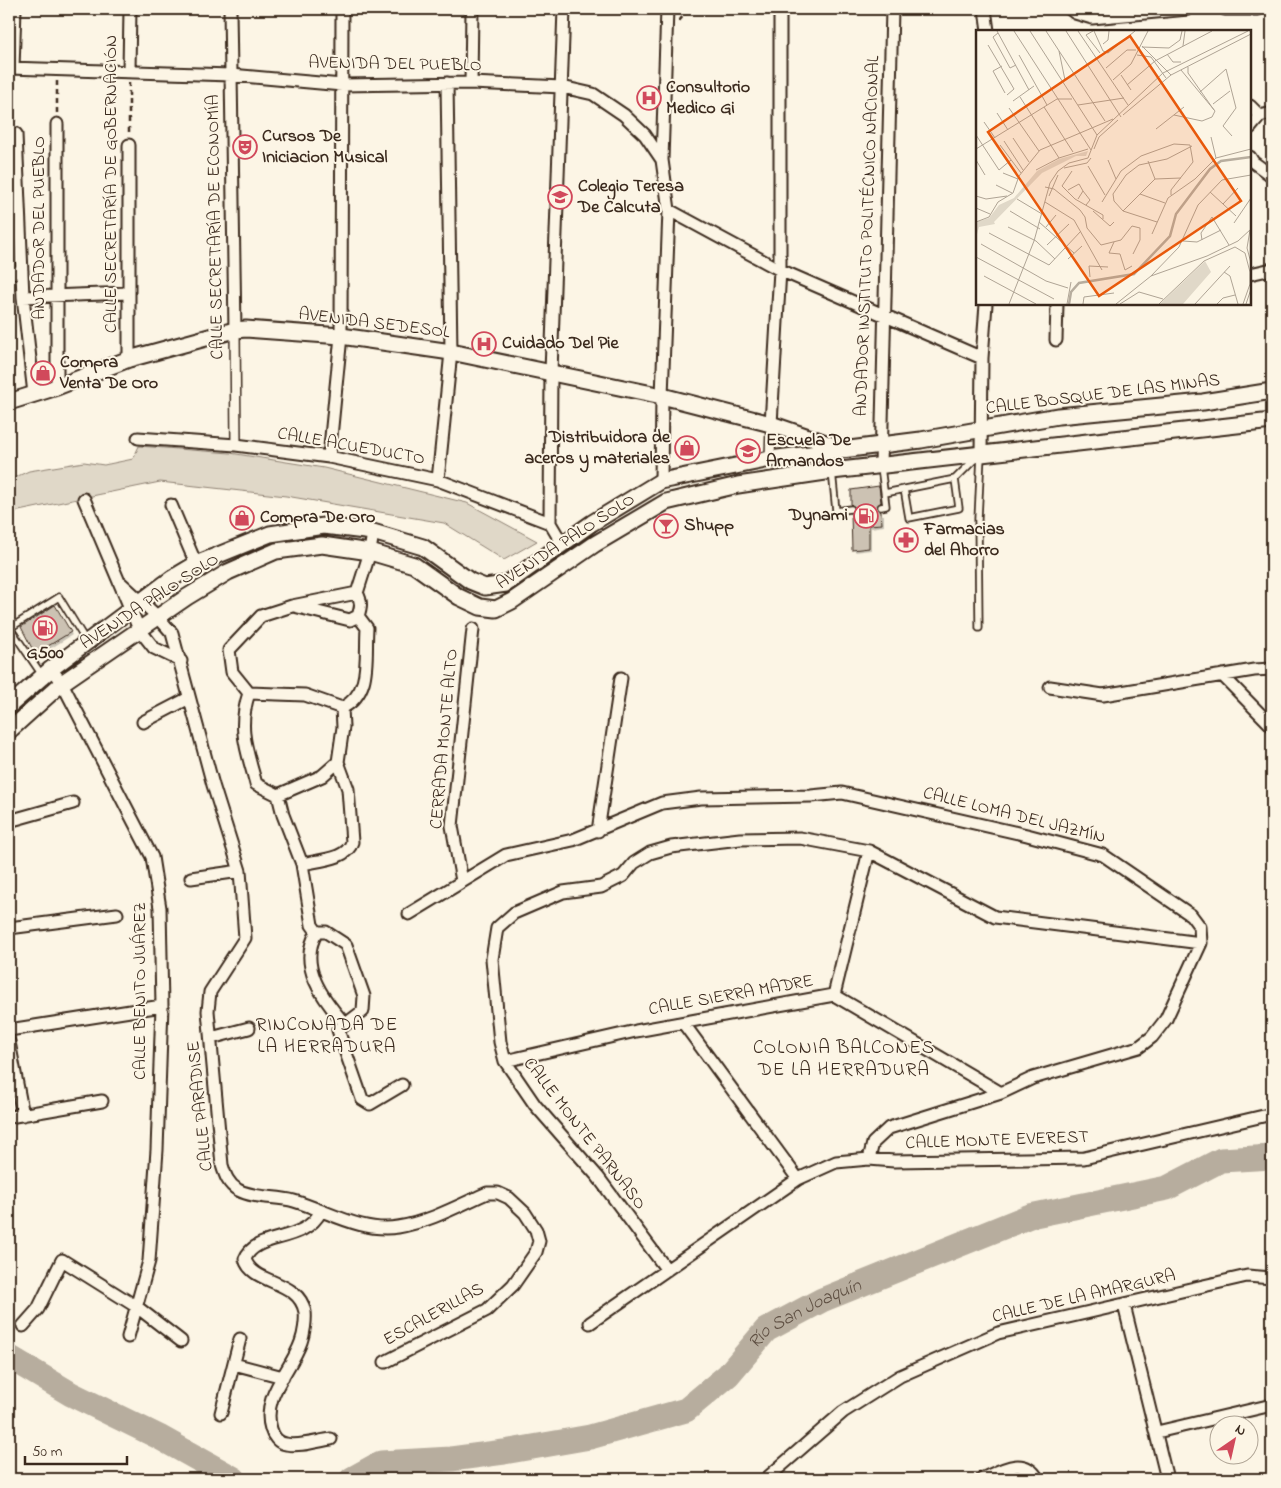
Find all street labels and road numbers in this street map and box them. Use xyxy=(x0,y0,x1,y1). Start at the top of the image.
street label: CALLE SECRETARÍA DE GOBERNACIÓN xyxy=(99,35,125,333)
street label: AVENIDA DEL PUEBLO xyxy=(308,50,482,80)
street label: ANDADOR INSTITUTO POLITÉCNICO NACIONAL xyxy=(849,55,887,417)
street label: CALLE SECRETARÍA DE ECONOMÍA xyxy=(201,94,231,360)
street label: ANDADOR DEL PUEBLO xyxy=(27,136,53,320)
street label: AVENIDA SEDESOL xyxy=(297,302,451,346)
street label: CALLE BOSQUE DE LAS MINAS xyxy=(984,368,1222,422)
street label: CALLE ACUEDUCTO xyxy=(275,421,427,473)
street label: AVENIDA PALO SOLO xyxy=(491,487,641,597)
street label: AVENIDA PALO SOLO xyxy=(75,547,225,657)
street label: CERRADA MONTE ALTO xyxy=(424,648,466,830)
street label: CALLE LOMA DEL JAZMÍN xyxy=(920,781,1108,851)
street label: CALLE BENITO JUÁREZ xyxy=(128,902,154,1080)
street label: CALLE SIERRA MADRE xyxy=(647,969,816,1023)
street label: CALLE PARADISE xyxy=(181,1039,221,1173)
street label: CALLE MONTE PARNASO xyxy=(516,1052,652,1216)
street label: CALLE MONTE EVEREST xyxy=(905,1125,1089,1157)
street label: CALLE DE LA AMARGURA xyxy=(990,1263,1178,1331)
street label: ESCALERILLAS xyxy=(379,1277,489,1353)

